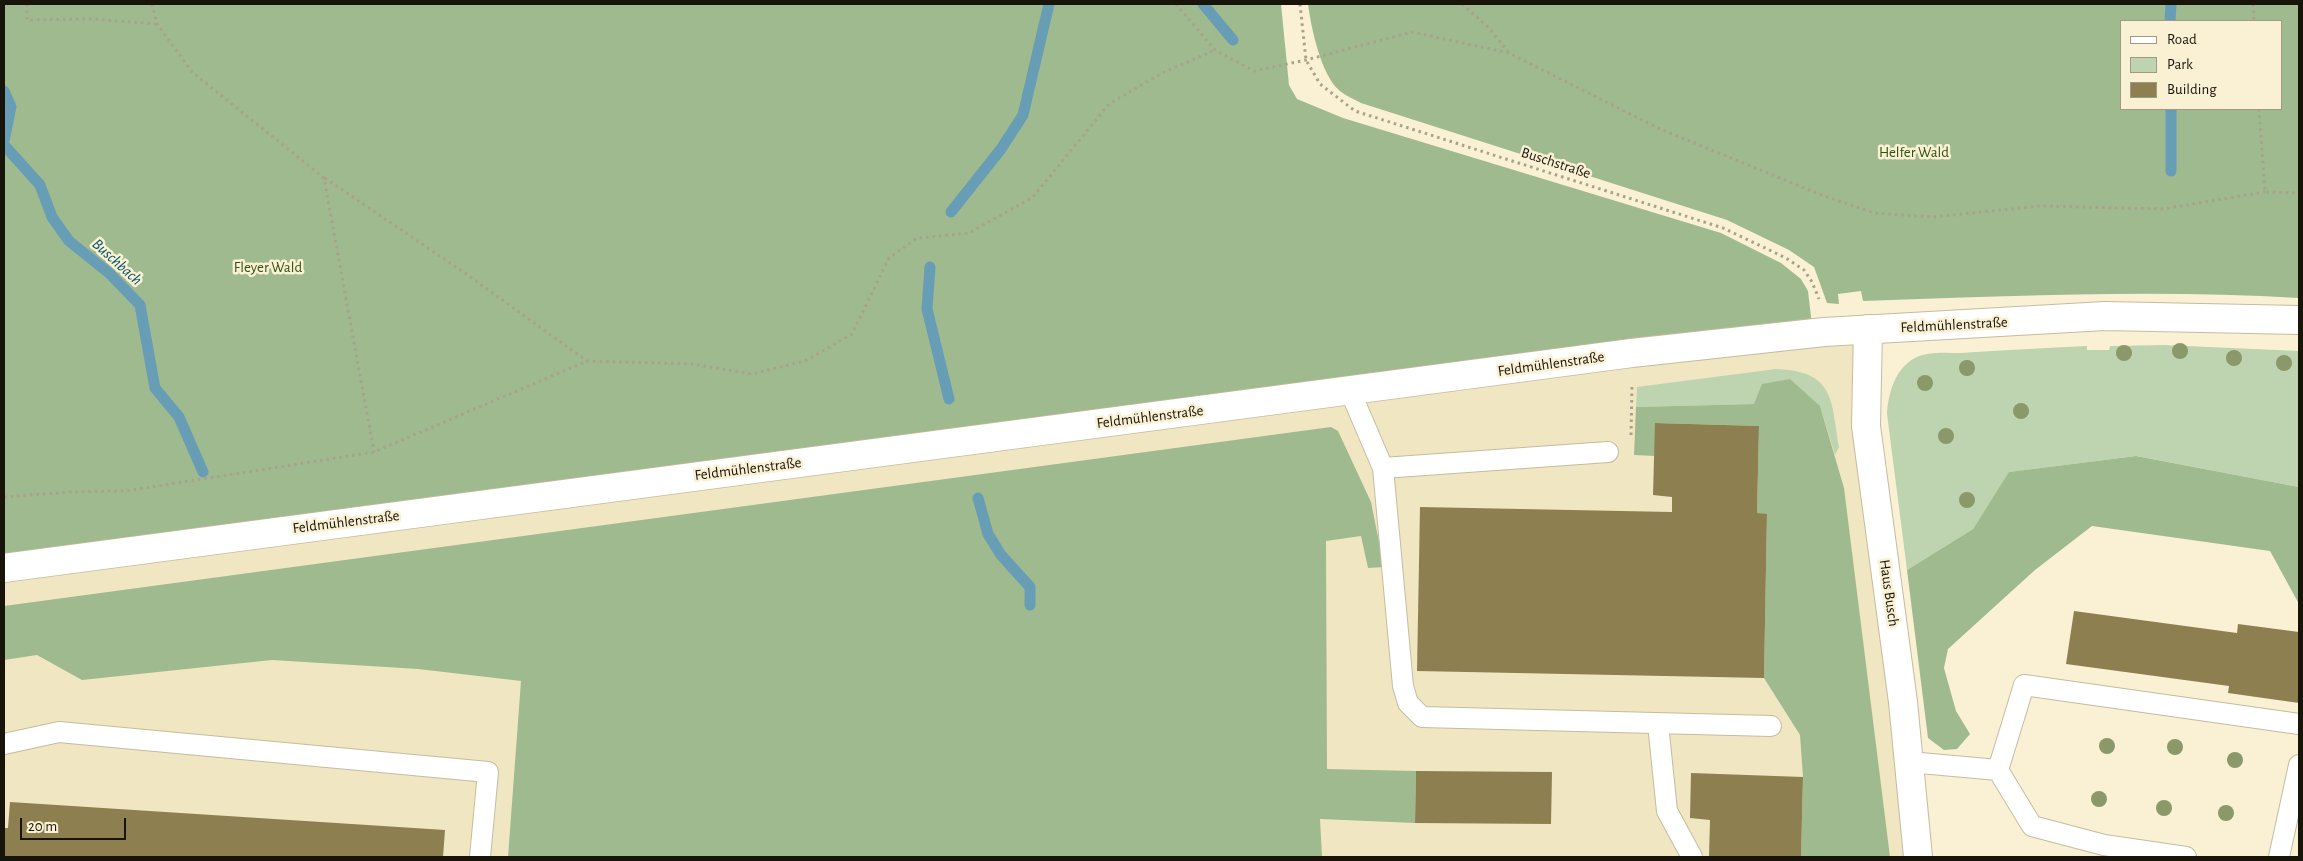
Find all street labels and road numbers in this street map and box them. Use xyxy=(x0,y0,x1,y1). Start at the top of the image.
street label: Buschstraße xyxy=(1519,143,1593,183)
street label: Feldmühlenstraße xyxy=(1900,313,2008,337)
street label: Feldmühlenstraße xyxy=(1497,348,1605,380)
street label: Feldmühlenstraße xyxy=(1096,402,1204,432)
street label: Feldmühlenstraße xyxy=(694,454,802,484)
street label: Feldmühlenstraße xyxy=(292,507,400,537)
street label: Haus Busch xyxy=(1875,558,1903,628)

